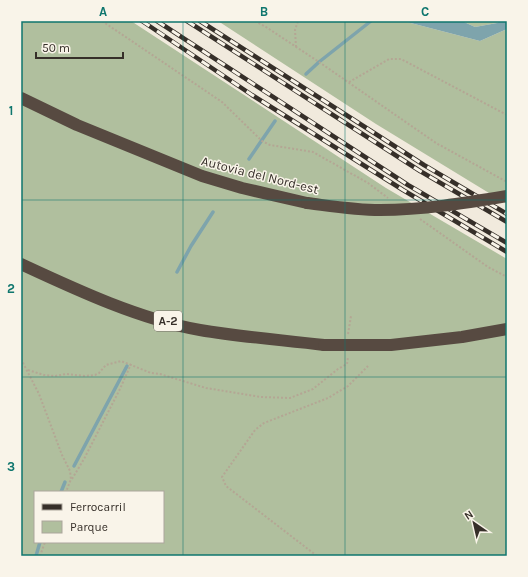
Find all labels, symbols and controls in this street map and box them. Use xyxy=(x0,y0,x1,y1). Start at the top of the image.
text: A xyxy=(99,4,107,19)
text: B xyxy=(260,4,268,19)
text: C xyxy=(421,4,429,19)
scale bar xyxy=(36,34,123,60)
text: 50 m xyxy=(42,41,70,55)
text: 1 xyxy=(9,103,13,118)
street label: Autovia del Nord-est xyxy=(200,153,320,197)
text: 2 xyxy=(7,281,15,296)
road number: A-2 xyxy=(154,311,182,331)
text: 3 xyxy=(7,459,15,474)
legend xyxy=(34,491,164,543)
text: Ferrocarril xyxy=(70,500,126,514)
north arrow xyxy=(454,503,494,543)
text: N xyxy=(462,508,476,523)
text: Parque xyxy=(70,520,108,534)

